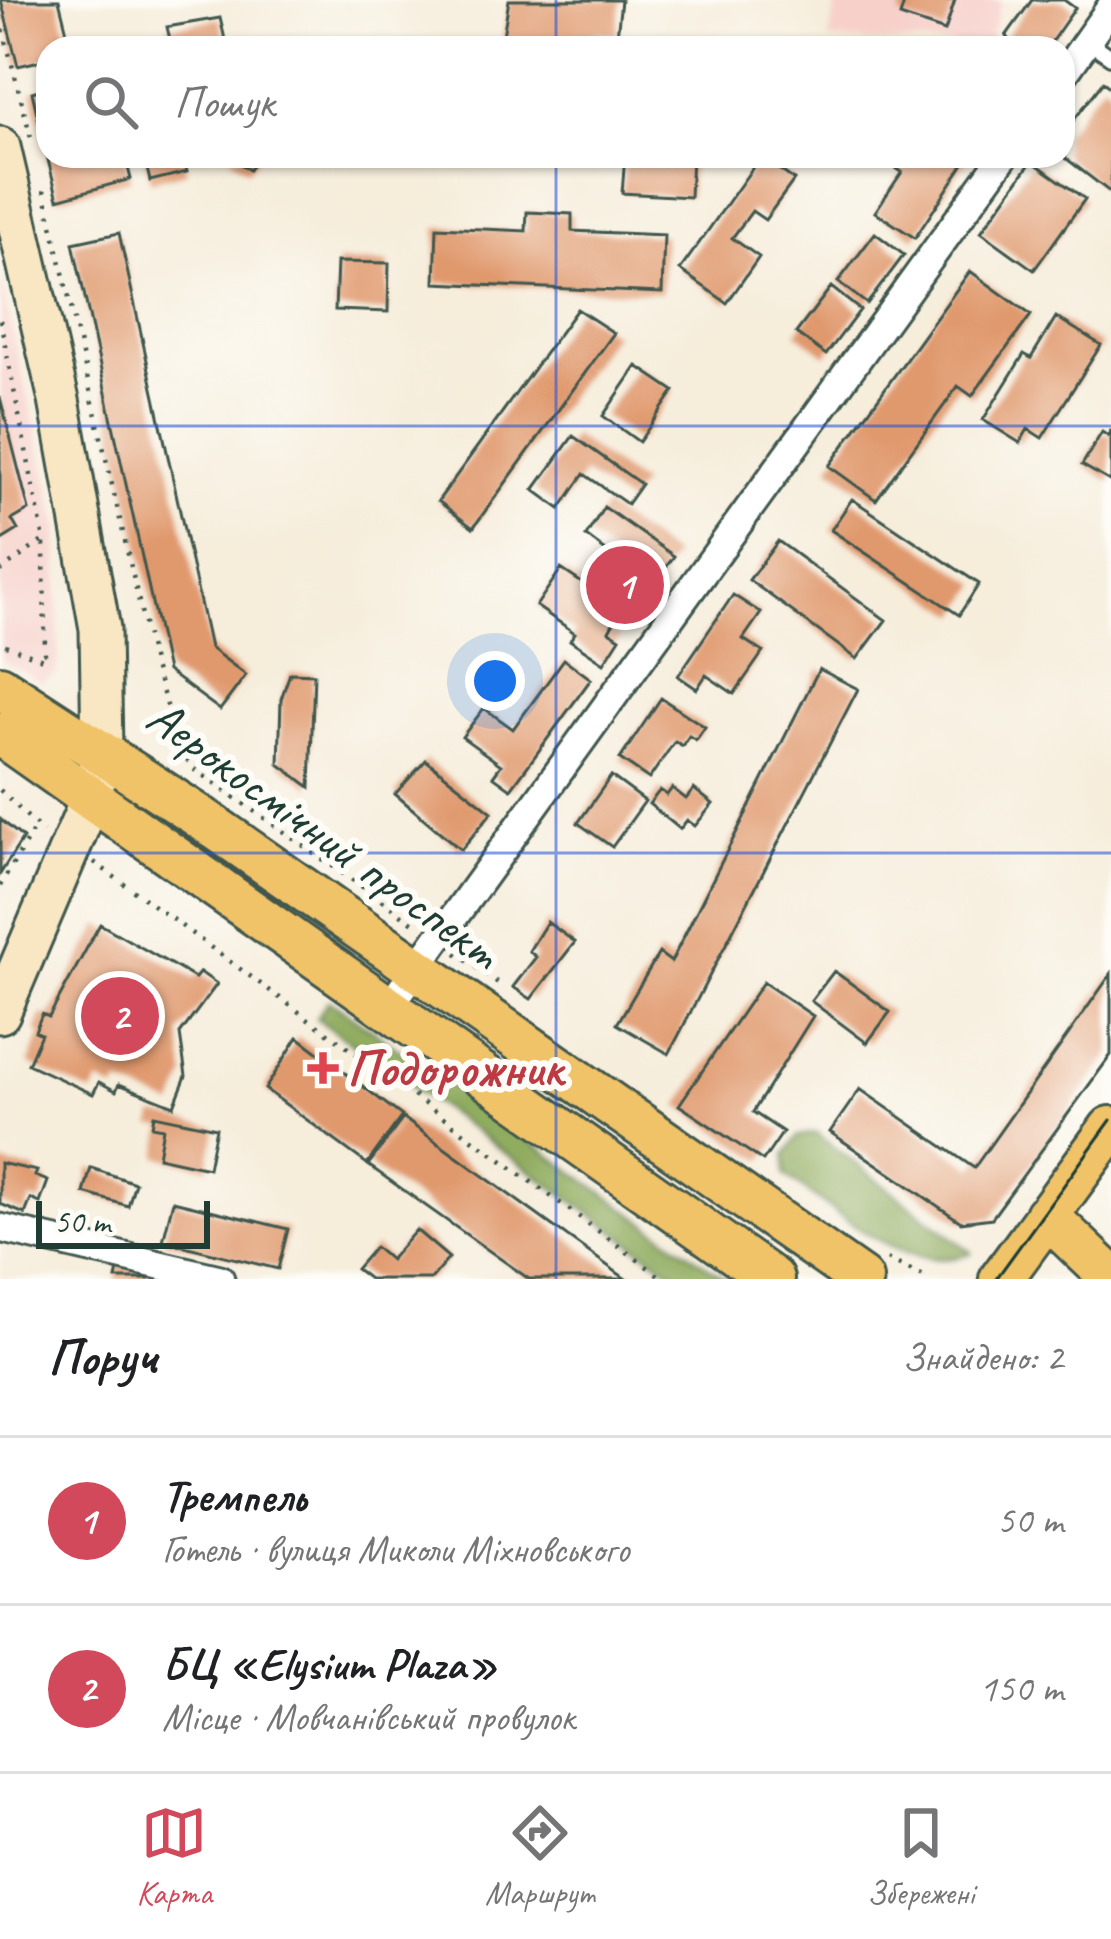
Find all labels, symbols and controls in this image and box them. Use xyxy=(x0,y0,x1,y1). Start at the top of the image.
search box xyxy=(36,36,1075,168)
icon: search xyxy=(78,69,144,135)
text: Пошук xyxy=(174,74,274,131)
pin: 1 xyxy=(586,540,664,630)
your location xyxy=(465,651,525,711)
street label: Аерокосмічний проспект xyxy=(135,684,514,984)
pin: 2 xyxy=(81,971,159,1061)
place label: Подорожник xyxy=(347,1036,567,1100)
marker: Подорожник xyxy=(310,1055,336,1081)
scale bar xyxy=(36,1195,210,1248)
text: 50 m xyxy=(54,1201,110,1243)
text: Поруч xyxy=(48,1325,157,1389)
text: Знайдено: 2 xyxy=(902,1333,1063,1382)
text: Тремпель xyxy=(162,1468,306,1525)
text: 1 xyxy=(78,1496,96,1545)
text: 50 m xyxy=(997,1496,1063,1545)
text: Готель · вулиця Миколи Міхновського xyxy=(162,1525,629,1574)
text: БЦ «Elysium Plaza» xyxy=(162,1636,497,1693)
text: 2 xyxy=(78,1664,96,1713)
text: 150 m xyxy=(979,1664,1063,1713)
text: Місце · Мовчанівський провулок xyxy=(162,1693,575,1742)
tab: Карта xyxy=(137,1800,212,1914)
tab: Маршрут xyxy=(485,1800,594,1914)
tab: Збережені xyxy=(867,1800,974,1914)

